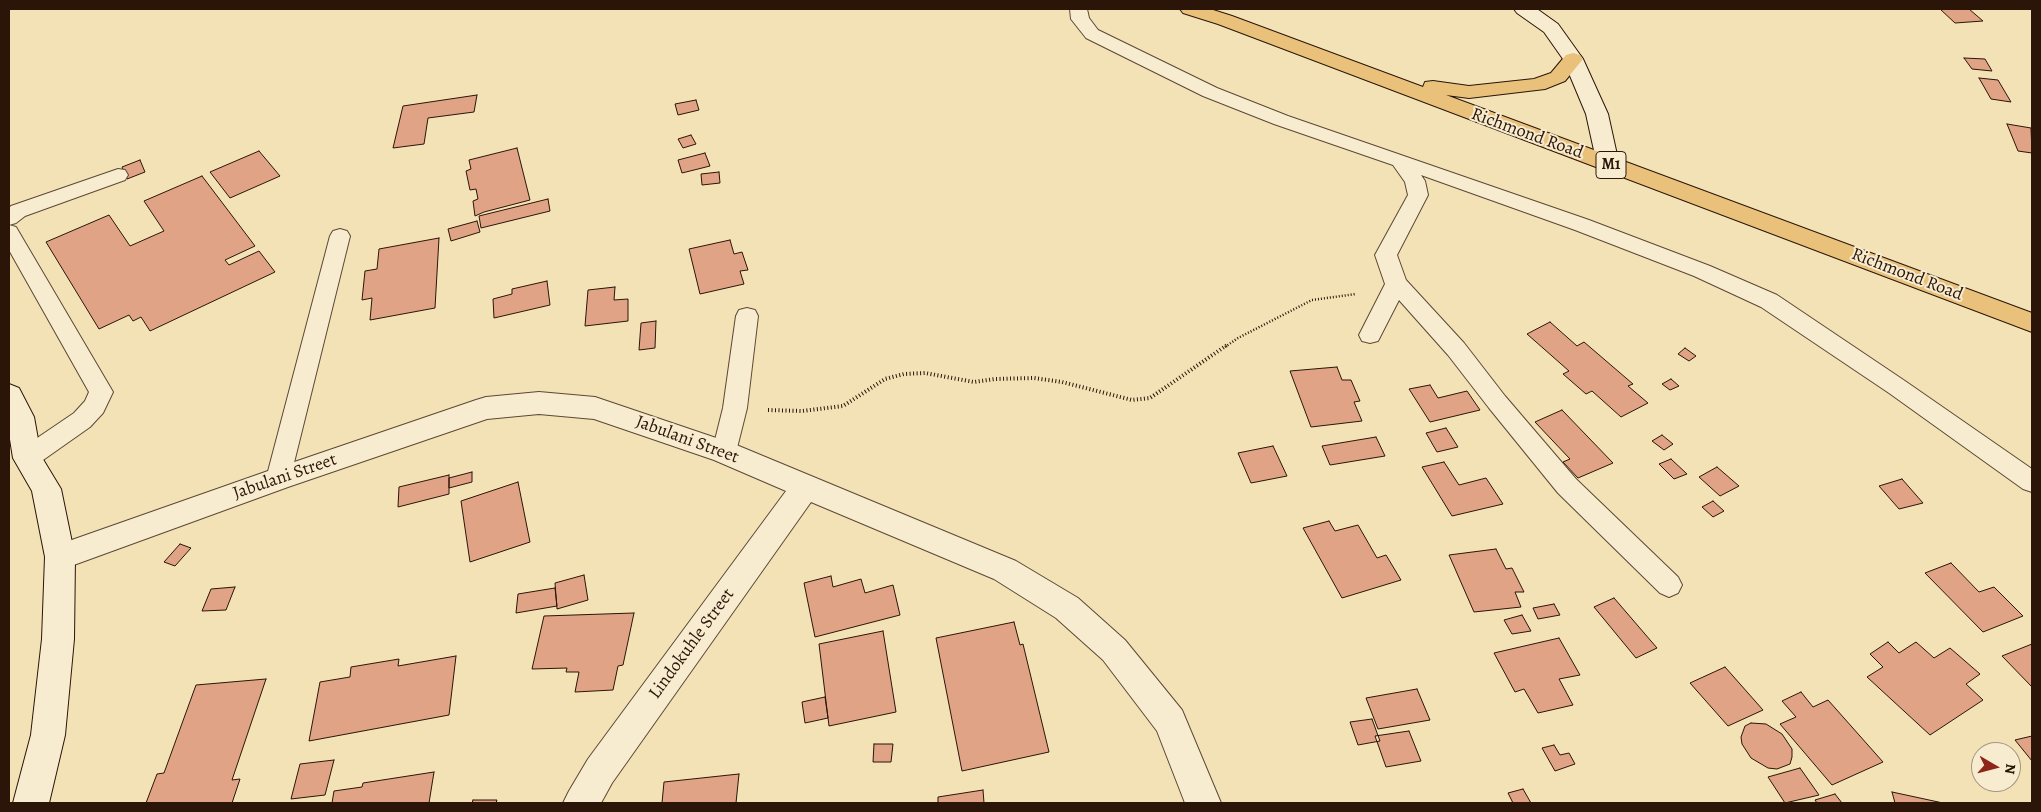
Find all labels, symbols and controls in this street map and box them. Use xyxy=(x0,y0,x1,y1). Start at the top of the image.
street label: Richmond Road xyxy=(1468,104,1586,164)
road number: M1 xyxy=(1596,152,1626,178)
street label: Richmond Road xyxy=(1848,244,1966,306)
street label: Jabulani Street xyxy=(632,411,742,469)
street label: Jabulani Street xyxy=(230,449,340,505)
street label: Lindokuhle Street xyxy=(645,585,739,703)
north arrow xyxy=(1971,742,2021,792)
text: N xyxy=(2000,763,2020,775)

